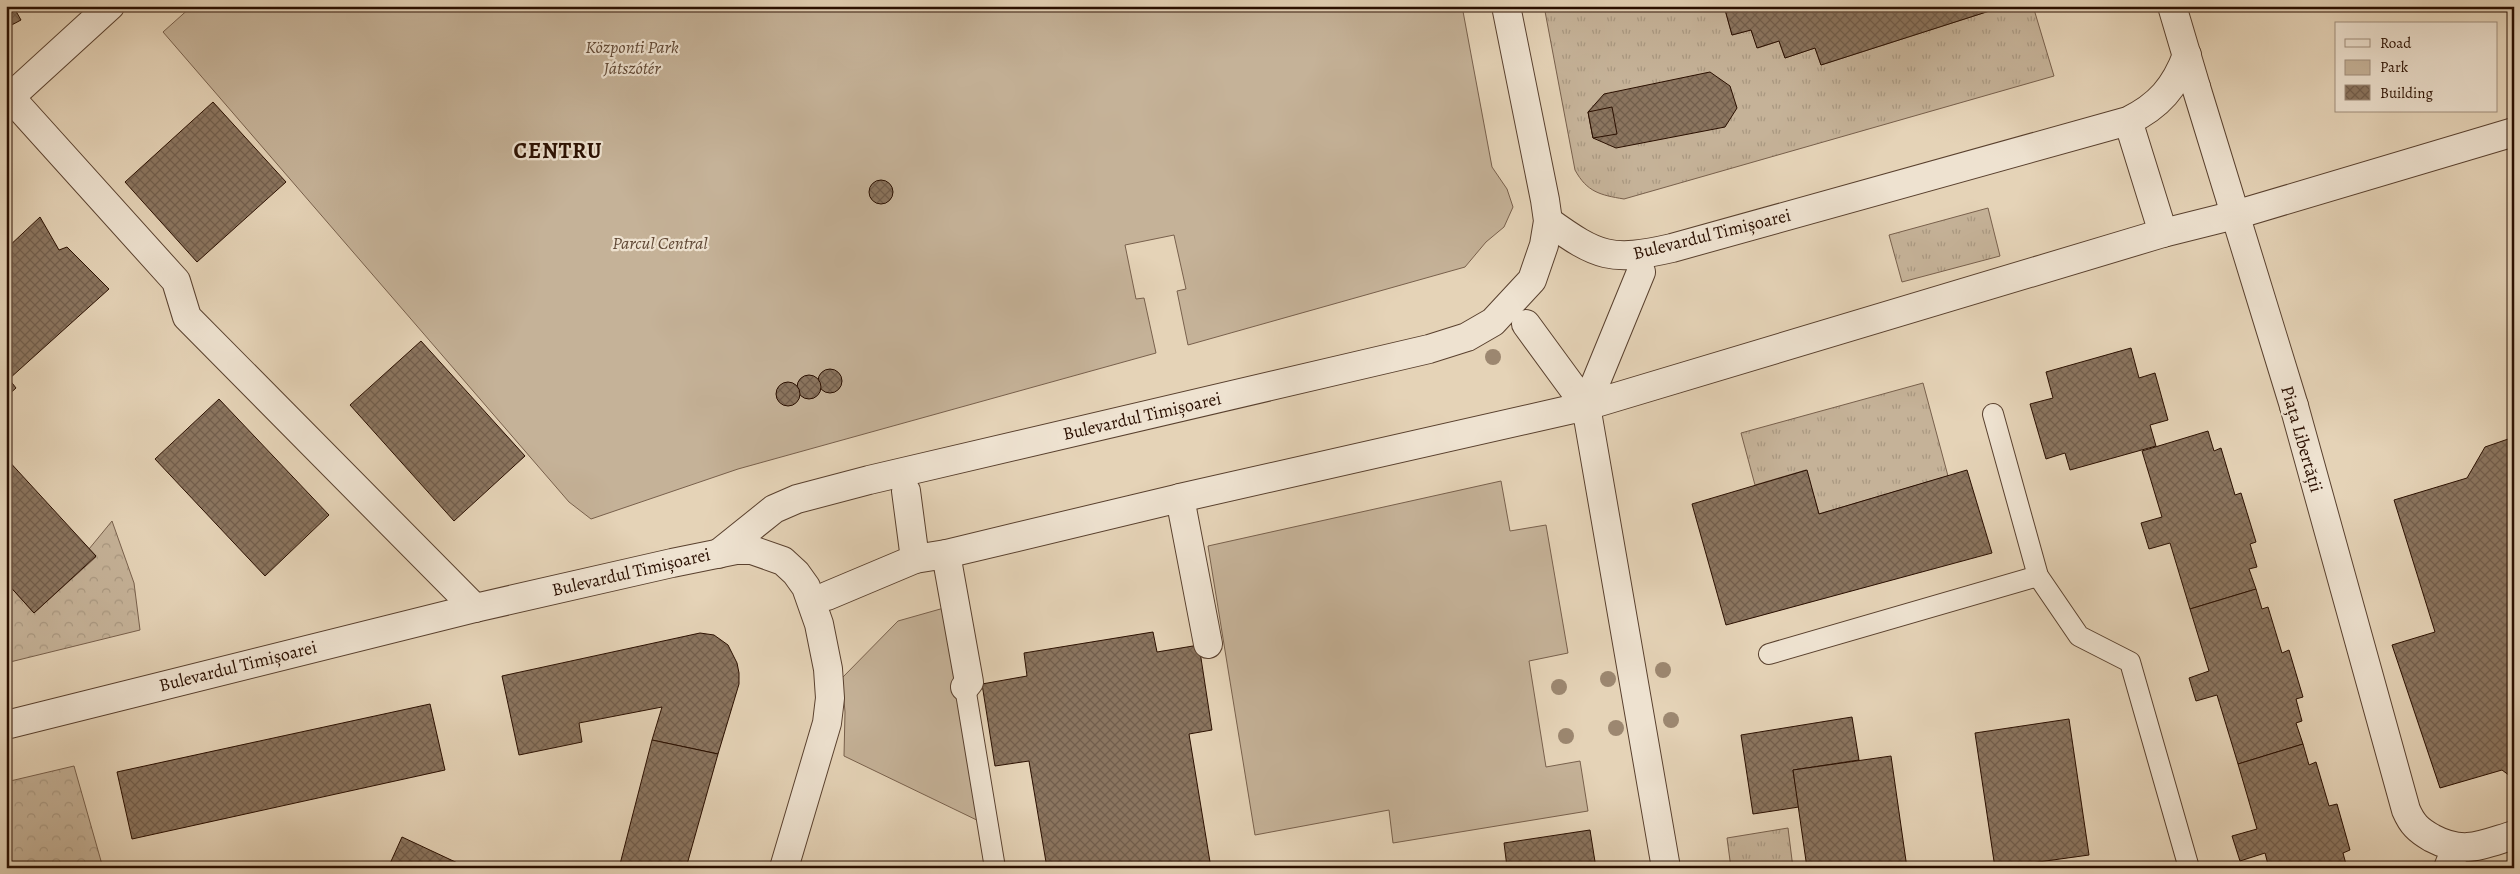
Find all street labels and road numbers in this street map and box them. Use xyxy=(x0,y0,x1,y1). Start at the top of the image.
street label: Bulevardul Timișoarei xyxy=(1631,203,1793,265)
street label: Piața Libertății xyxy=(2275,383,2329,495)
street label: Bulevardul Timișoarei xyxy=(1060,386,1224,446)
street label: Bulevardul Timișoarei xyxy=(549,542,713,602)
street label: Bulevardul Timișoarei xyxy=(157,635,319,697)

